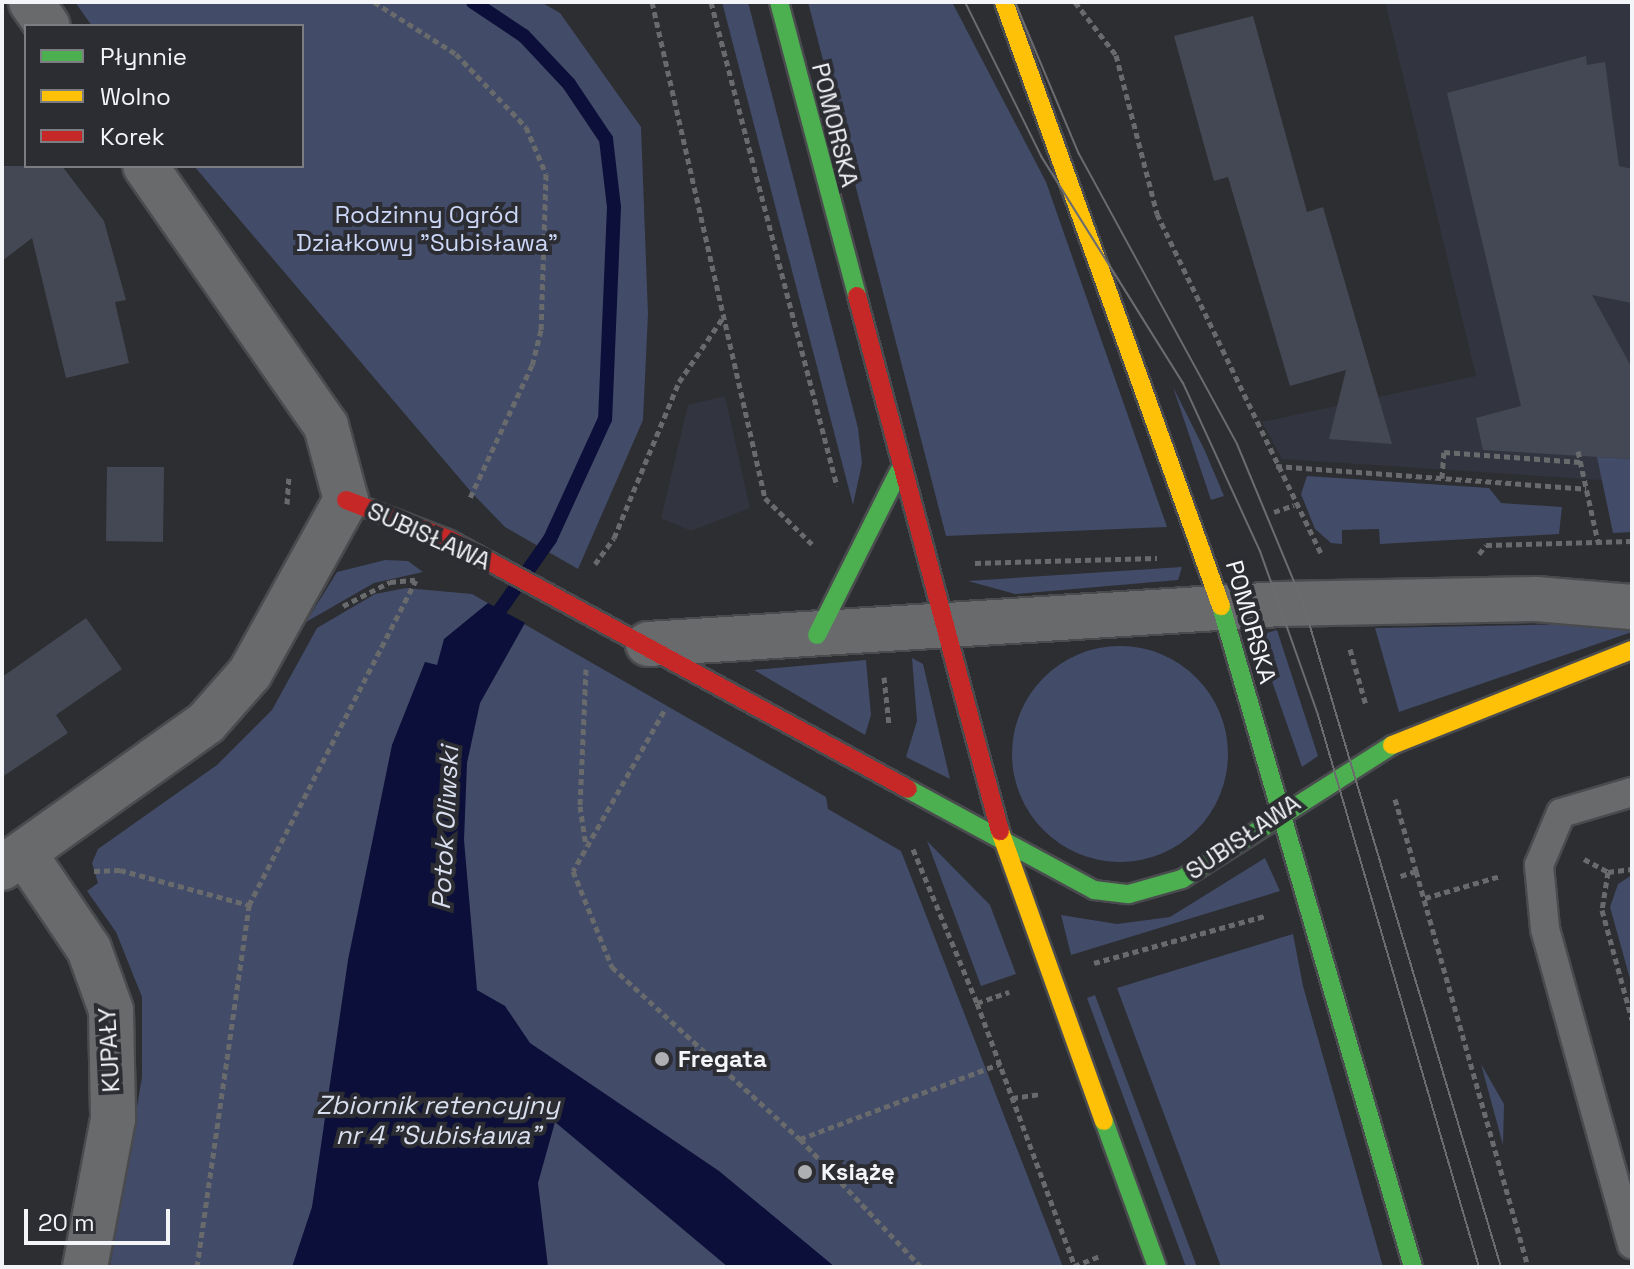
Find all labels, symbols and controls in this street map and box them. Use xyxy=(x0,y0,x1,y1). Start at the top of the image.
legend xyxy=(24,24,304,168)
text: Płynnie xyxy=(100,41,187,72)
street label: POMORSKA xyxy=(806,60,864,190)
text: Wolno xyxy=(100,81,171,112)
text: Korek xyxy=(100,121,165,152)
park label: Rodzinny Ogród Działkowy "Subisława" xyxy=(296,201,558,257)
street label: SUBISŁAWA xyxy=(363,496,495,576)
street label: POMORSKA xyxy=(1220,557,1282,687)
water label: Potok Oliwski xyxy=(426,745,466,911)
street label: SUBISŁAWA xyxy=(1180,788,1306,886)
street label: KUPAŁY xyxy=(92,1007,126,1093)
place label: Fregata xyxy=(678,1045,767,1073)
marker: Fregata xyxy=(653,1050,671,1068)
water label: Zbiornik retencyjny nr 4 "Subisława" xyxy=(316,1090,560,1152)
place label: Książę xyxy=(821,1158,895,1186)
marker: Książę xyxy=(796,1163,814,1181)
scale bar xyxy=(28,1193,174,1243)
text: 20 m xyxy=(38,1207,95,1238)

